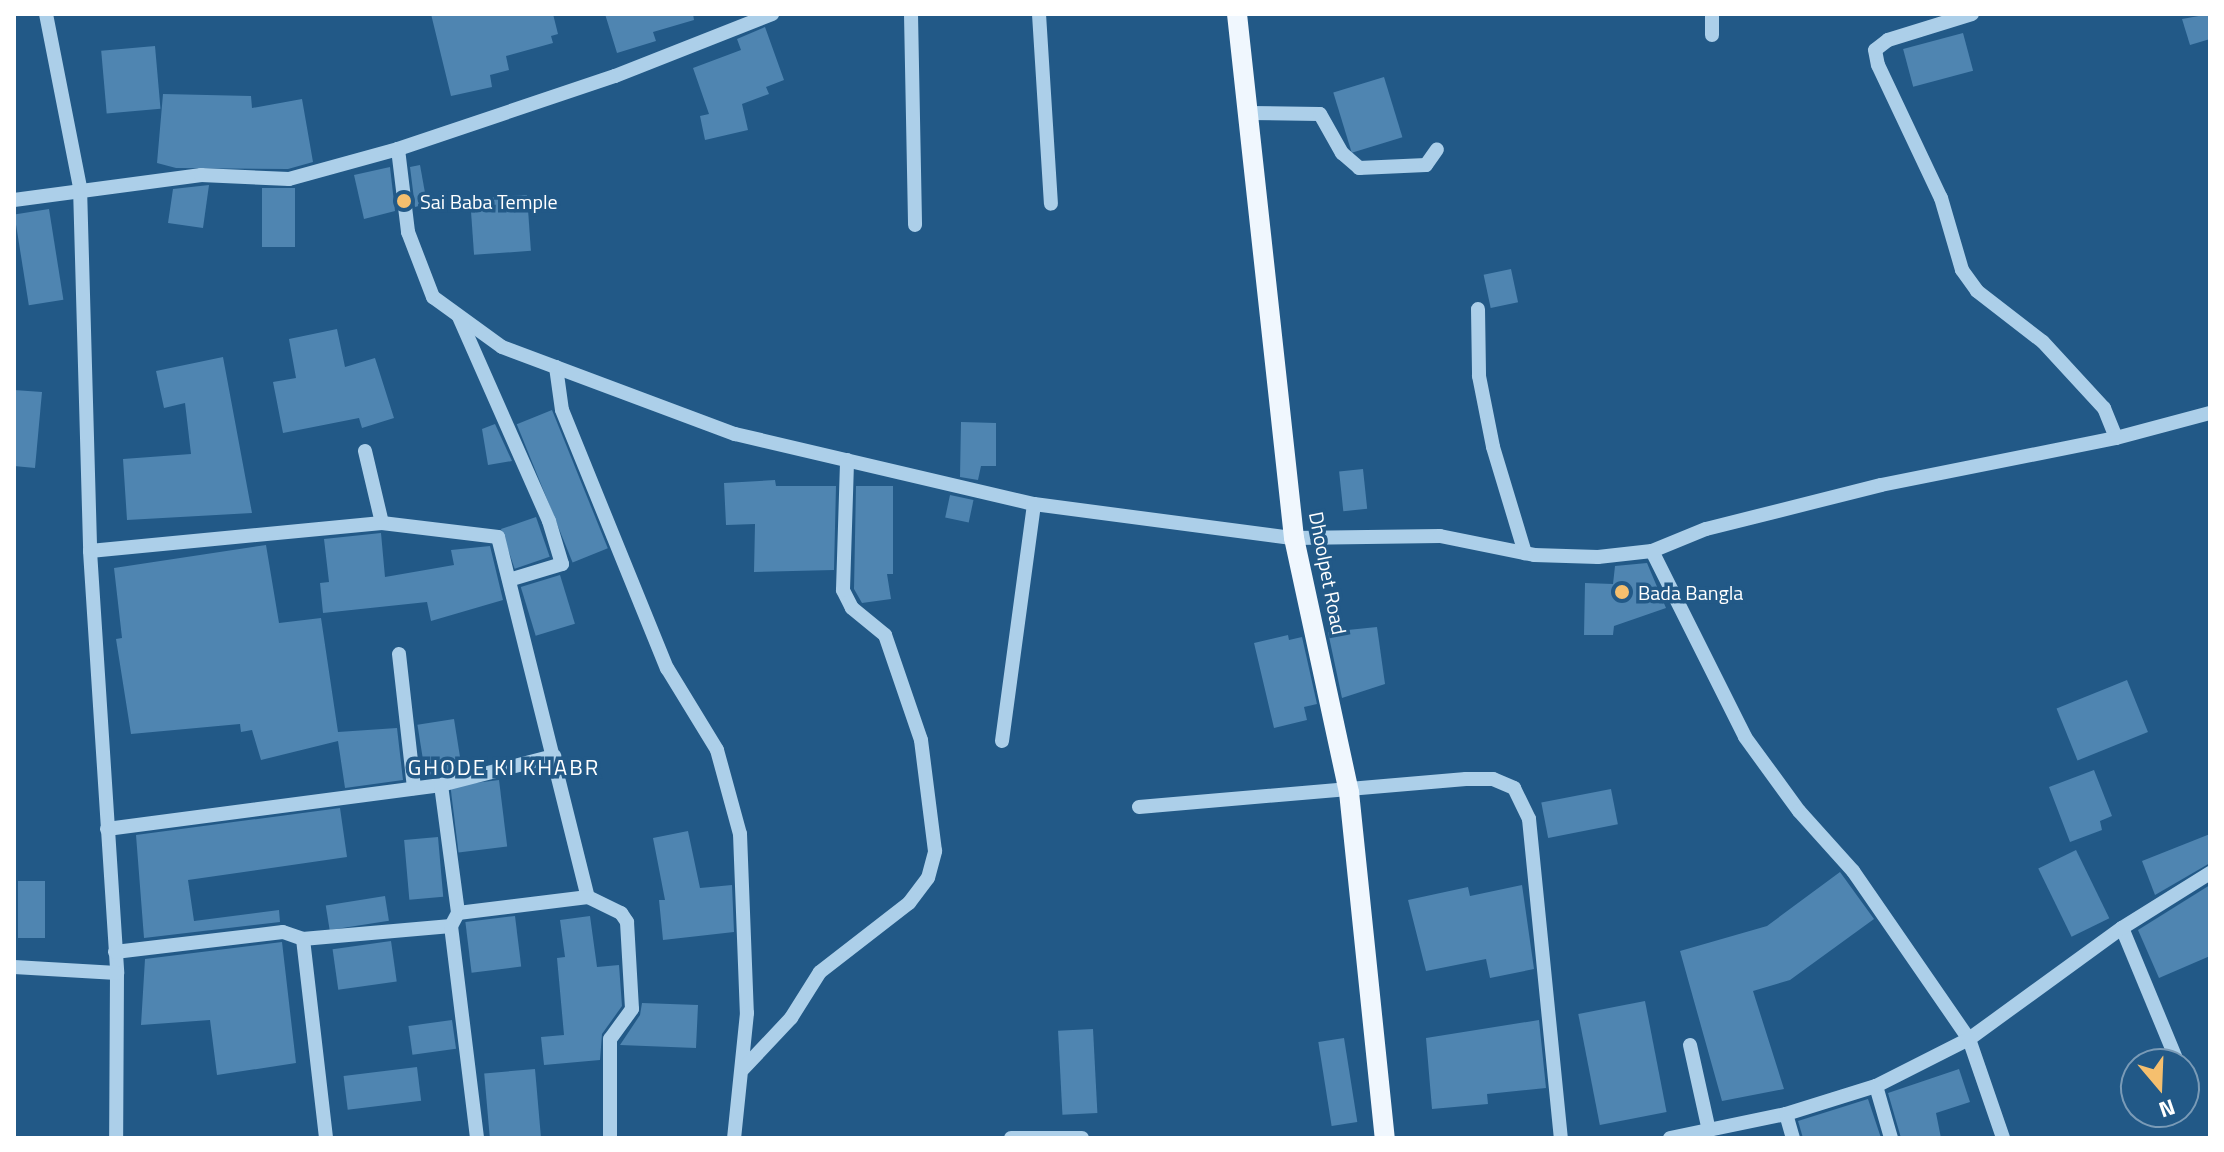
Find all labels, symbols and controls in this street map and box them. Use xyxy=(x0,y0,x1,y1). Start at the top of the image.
place label: Sai Baba Temple xyxy=(420,189,558,213)
marker: Sai Baba Temple xyxy=(395,192,413,210)
street label: Dhoolpet Road xyxy=(1304,510,1352,636)
place label: Bada Bangla xyxy=(1638,580,1743,604)
marker: Bada Bangla xyxy=(1613,583,1631,601)
district label: GHODE KI KHABR xyxy=(408,755,600,781)
north arrow xyxy=(2120,1048,2200,1128)
text: N xyxy=(2154,1090,2180,1127)

